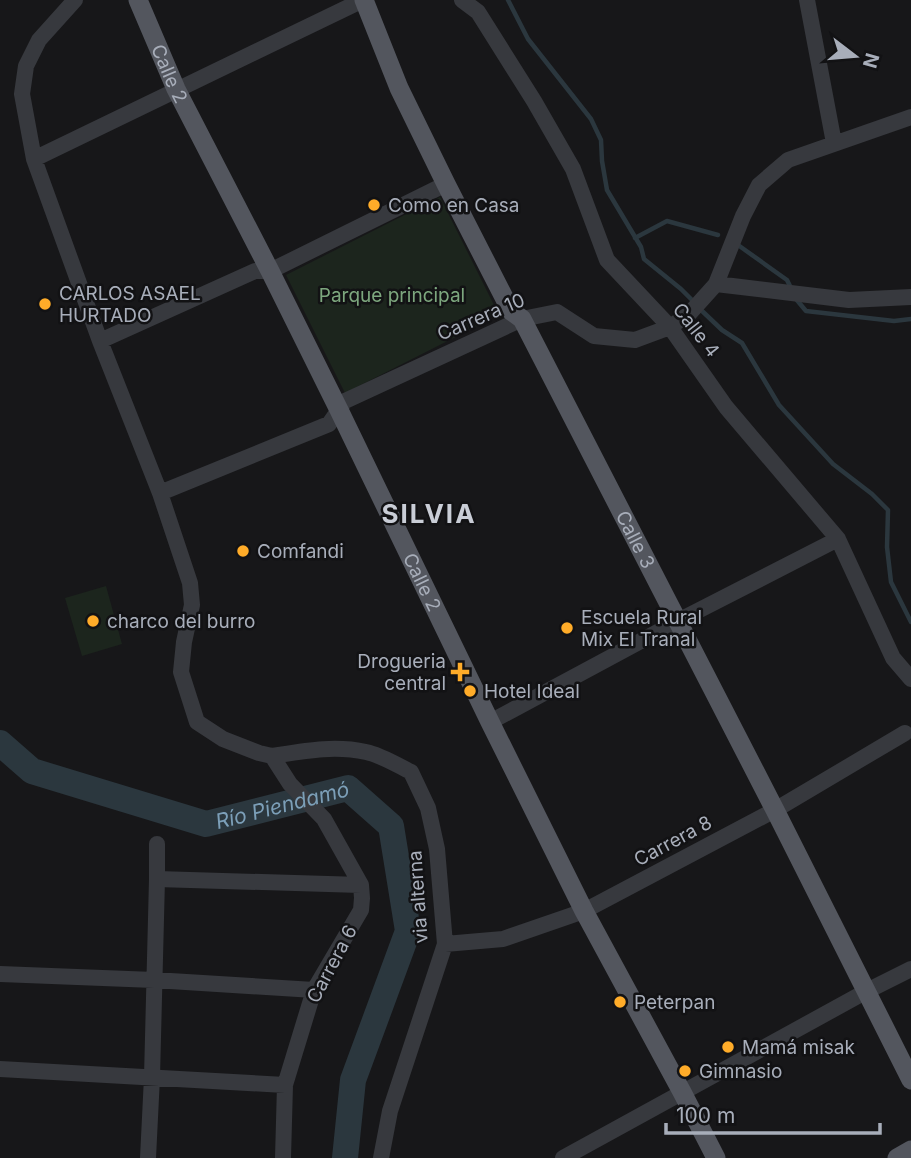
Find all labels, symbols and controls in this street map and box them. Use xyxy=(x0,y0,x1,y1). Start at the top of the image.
north arrow xyxy=(820,21,890,91)
street label: Calle 2 xyxy=(147,41,193,107)
text: N xyxy=(858,50,884,71)
place label: Como en Casa xyxy=(388,194,520,217)
marker: Como en Casa xyxy=(366,197,382,213)
place label: CARLOS ASAEL HURTADO xyxy=(59,282,201,327)
park label: Parque principal xyxy=(319,284,465,307)
street label: Carrera 10 xyxy=(434,288,528,346)
marker: CARLOS ASAEL HURTADO xyxy=(37,296,53,312)
street label: Calle 4 xyxy=(668,298,724,362)
district label: SILVIA xyxy=(381,498,477,529)
street label: Calle 3 xyxy=(611,507,660,572)
place label: Comfandi xyxy=(257,540,344,563)
marker: Comfandi xyxy=(235,543,251,559)
street label: Calle 2 xyxy=(398,549,446,615)
place label: Escuela Rural Mix El Tranal xyxy=(581,606,702,651)
place label: charco del burro xyxy=(107,610,255,633)
marker: charco del burro xyxy=(85,613,101,629)
marker: Escuela Rural Mix El Tranal xyxy=(559,620,575,636)
place label: Drogueria central xyxy=(357,650,446,695)
marker: Drogueria central xyxy=(452,664,468,680)
place label: Hotel Ideal xyxy=(484,680,580,703)
marker: Hotel Ideal xyxy=(462,683,478,699)
water label: Río Piendamó xyxy=(213,776,352,834)
street label: Carrera 8 xyxy=(630,811,716,871)
street label: via alterna xyxy=(403,850,433,944)
street label: Carrera 6 xyxy=(302,921,362,1007)
place label: Peterpan xyxy=(634,991,715,1014)
marker: Peterpan xyxy=(612,994,628,1010)
place label: Mamá misak xyxy=(742,1036,855,1059)
marker: Mamá misak xyxy=(720,1039,736,1055)
place label: Gimnasio xyxy=(699,1060,782,1083)
marker: Gimnasio xyxy=(677,1063,693,1079)
scale bar xyxy=(666,1092,880,1136)
text: 100 m xyxy=(676,1103,735,1128)

